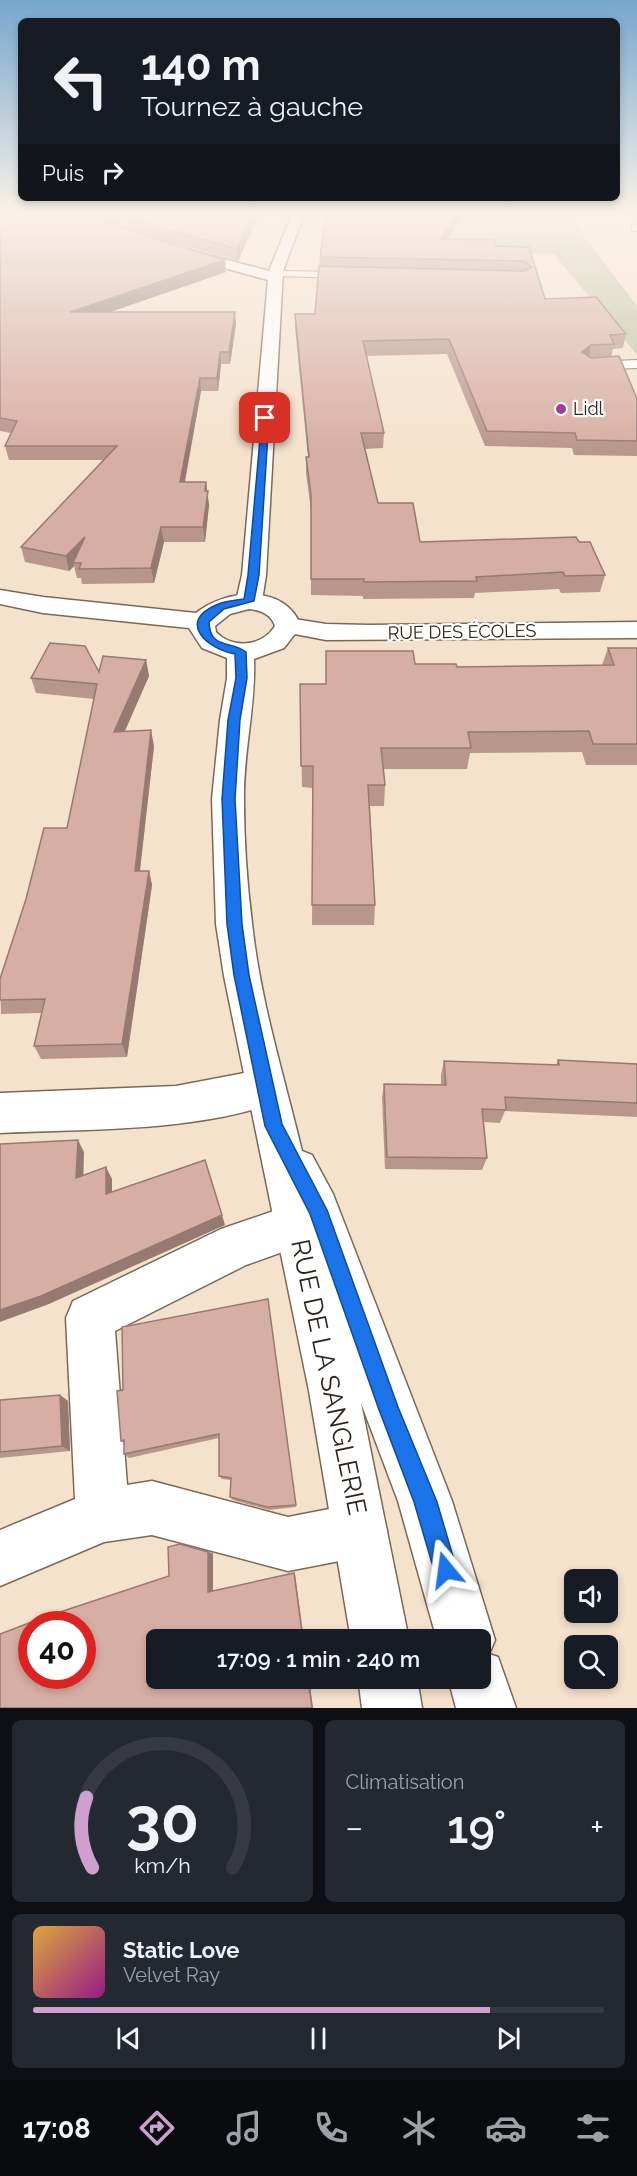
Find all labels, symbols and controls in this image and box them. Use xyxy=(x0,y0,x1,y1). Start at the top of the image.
text: 140 m xyxy=(141,41,261,90)
icon: left xyxy=(42,42,120,120)
text: Tournez à gauche xyxy=(141,91,363,122)
icon: right xyxy=(96,156,129,189)
text: Puis xyxy=(42,160,84,186)
pin xyxy=(239,392,290,443)
place label: Lidl xyxy=(573,398,604,419)
icon: arrive xyxy=(248,401,281,434)
marker: Lidl xyxy=(554,402,568,416)
street label: RUE DES ÉCOLES xyxy=(387,619,537,643)
street label: RUE DE LA SANGLERIE xyxy=(285,1237,373,1517)
position arrow xyxy=(414,1538,478,1602)
map controls xyxy=(564,1569,618,1689)
button: sound xyxy=(564,1569,618,1623)
speed limit sign: 40 xyxy=(18,1611,96,1689)
button: search xyxy=(564,1635,618,1689)
text: 17:09 · 1 min · 240 m xyxy=(217,1646,420,1672)
text: Climatisation xyxy=(346,1770,464,1794)
text: 30 xyxy=(126,1783,199,1857)
text: 19° xyxy=(447,1801,506,1854)
text: − xyxy=(346,1808,363,1847)
text: + xyxy=(590,1808,604,1847)
text: km/h xyxy=(134,1853,191,1878)
text: Static Love xyxy=(123,1937,240,1963)
text: Velvet Ray xyxy=(123,1963,220,1987)
icon: previous xyxy=(112,2022,145,2055)
icon: pause xyxy=(302,2022,335,2055)
icon: next xyxy=(492,2022,525,2055)
icon: directions xyxy=(136,2107,178,2149)
icon: music xyxy=(223,2107,265,2149)
icon: phone xyxy=(310,2107,352,2149)
icon: climate xyxy=(398,2107,440,2149)
icon: car xyxy=(485,2107,527,2149)
icon: filters xyxy=(572,2107,614,2149)
text: 17:08 xyxy=(23,2113,91,2144)

